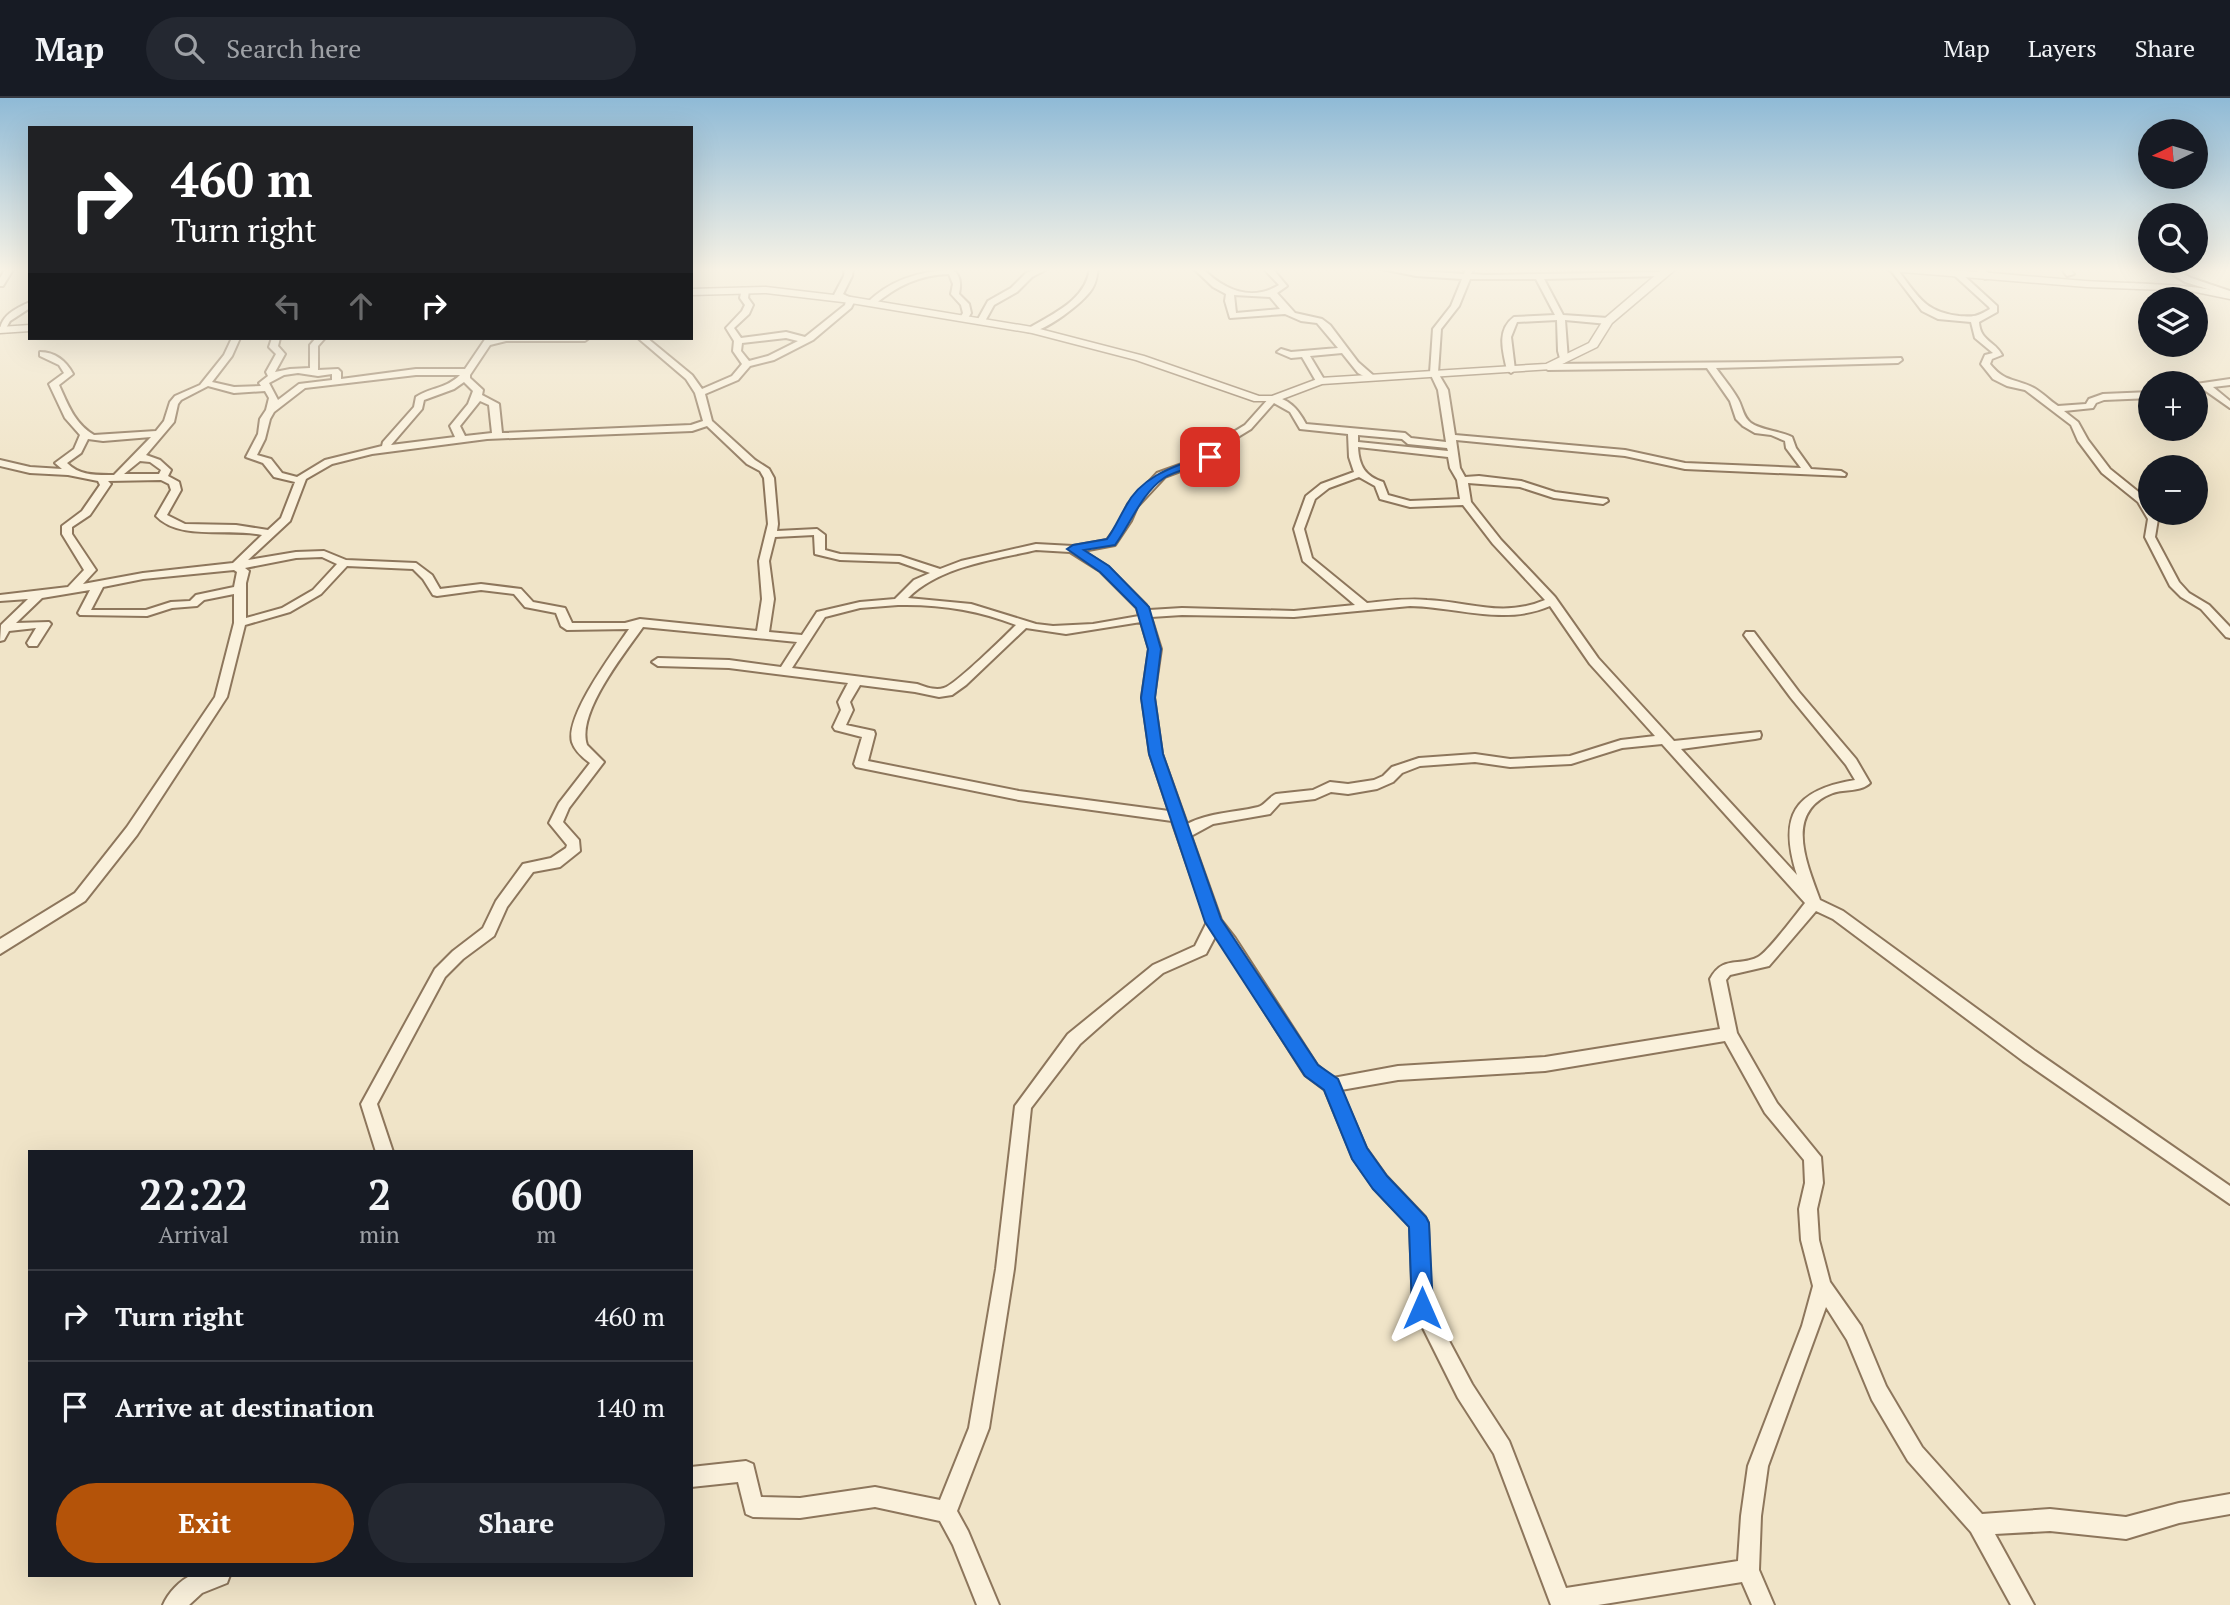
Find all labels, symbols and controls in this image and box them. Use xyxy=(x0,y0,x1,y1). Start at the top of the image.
search box xyxy=(146,17,636,80)
text: Map xyxy=(35,27,104,70)
icon: search xyxy=(170,29,208,67)
text: Search here xyxy=(226,31,361,65)
text: Map xyxy=(1943,32,1990,64)
text: Layers xyxy=(2028,32,2097,64)
text: Share xyxy=(2135,32,2195,64)
north arrow xyxy=(2138,119,2208,189)
map controls xyxy=(2138,119,2208,525)
text: 460 m xyxy=(171,146,313,211)
icon: right xyxy=(56,154,147,245)
button: search xyxy=(2138,203,2208,273)
text: Turn right xyxy=(171,209,317,251)
icon: left xyxy=(269,287,307,325)
icon: ahead xyxy=(342,287,380,325)
icon: right xyxy=(415,287,453,325)
button: layers xyxy=(2138,287,2208,357)
button: + xyxy=(2138,371,2208,441)
pin xyxy=(1180,427,1240,487)
icon: arrive xyxy=(1191,438,1229,476)
button: − xyxy=(2138,455,2208,525)
text: 22:22 xyxy=(139,1166,248,1222)
text: 2 xyxy=(368,1166,391,1222)
text: 600 xyxy=(511,1166,582,1222)
text: Arrival xyxy=(158,1219,229,1250)
text: min xyxy=(359,1219,400,1250)
text: m xyxy=(536,1219,556,1250)
position arrow xyxy=(1385,1271,1459,1345)
icon: right xyxy=(56,1297,94,1335)
text: Turn right xyxy=(115,1299,244,1333)
text: 460 m xyxy=(595,1299,665,1333)
icon: arrive xyxy=(56,1388,94,1426)
text: Arrive at destination xyxy=(115,1390,374,1424)
text: 140 m xyxy=(595,1390,665,1424)
button: Exit xyxy=(56,1483,354,1563)
button: Share xyxy=(368,1483,665,1563)

